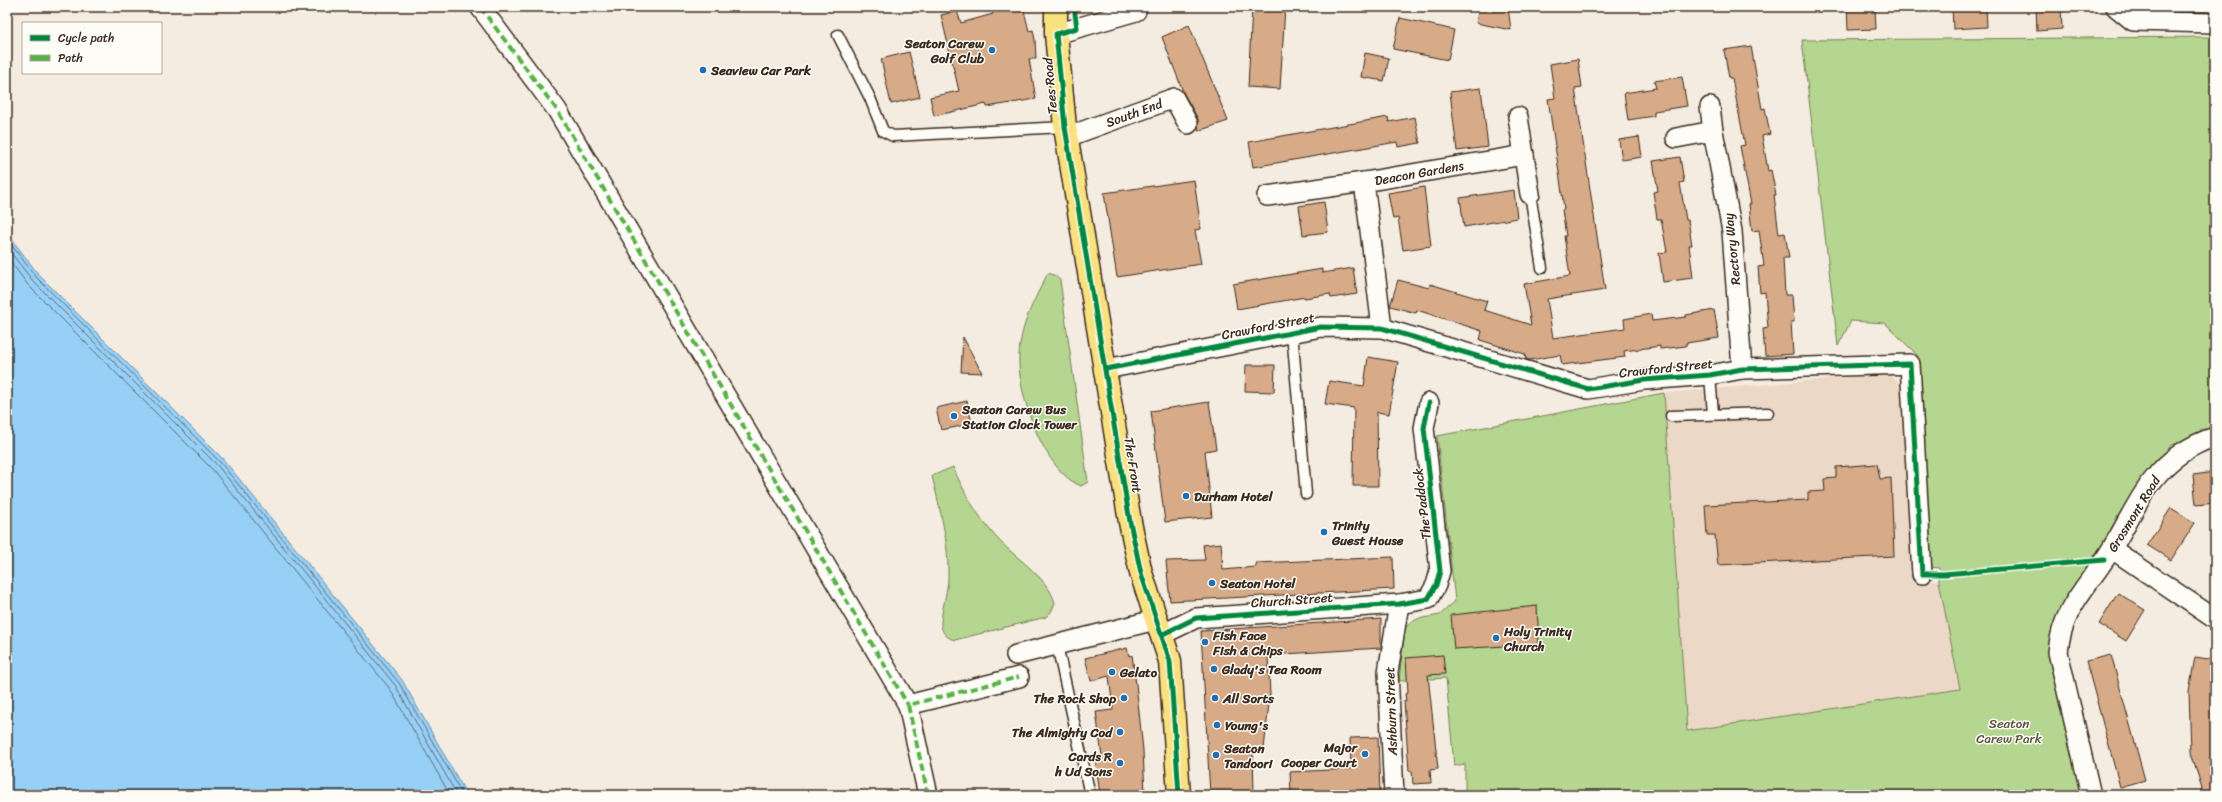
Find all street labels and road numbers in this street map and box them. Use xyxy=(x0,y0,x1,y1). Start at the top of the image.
street label: Tees Road xyxy=(1036,56,1064,115)
street label: South End xyxy=(1102,92,1167,134)
street label: Deacon Gardens xyxy=(1373,154,1466,192)
street label: Rectory Way xyxy=(1717,212,1747,286)
street label: Crawford Street xyxy=(1219,306,1317,346)
street label: Crawford Street xyxy=(1618,352,1715,384)
street label: The Front xyxy=(1117,436,1149,495)
street label: The Paddock xyxy=(1406,467,1438,541)
street label: Grosmont Road xyxy=(2101,470,2167,557)
street label: Church Street xyxy=(1250,586,1334,614)
street label: Ashburn Street xyxy=(1378,666,1404,757)

